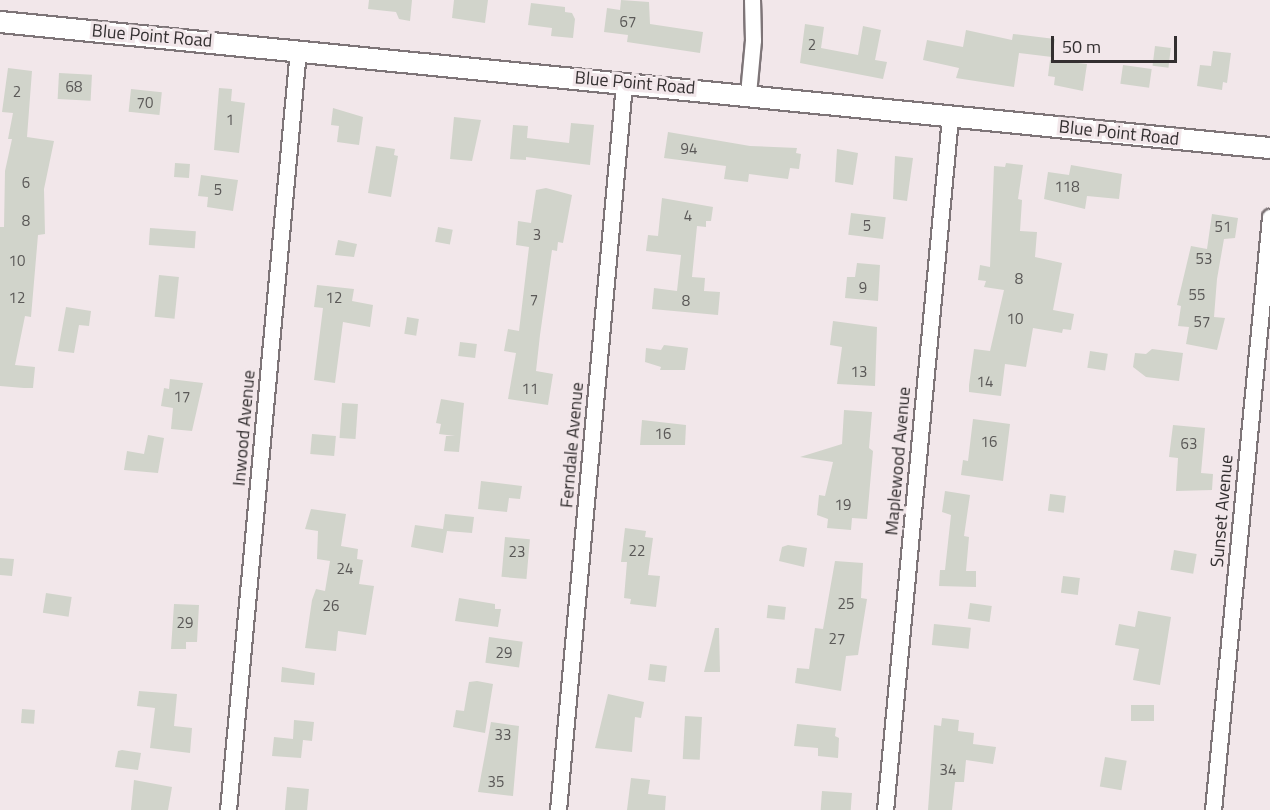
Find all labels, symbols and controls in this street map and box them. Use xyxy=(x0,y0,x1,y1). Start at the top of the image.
house number: 67 xyxy=(620,13,636,31)
street label: Blue Point Road xyxy=(91,20,213,52)
scale bar xyxy=(1054,24,1180,62)
text: 50 m xyxy=(1062,33,1101,60)
house number: 2 xyxy=(808,36,816,54)
street label: Blue Point Road xyxy=(574,67,696,99)
house number: 68 xyxy=(66,78,82,96)
house number: 2 xyxy=(13,83,21,101)
house number: 70 xyxy=(137,94,153,112)
house number: 1 xyxy=(226,111,234,129)
street label: Blue Point Road xyxy=(1058,116,1180,150)
house number: 94 xyxy=(681,140,697,158)
house number: 6 xyxy=(22,174,30,192)
house number: 118 xyxy=(1054,178,1080,196)
house number: 5 xyxy=(214,181,222,199)
house number: 4 xyxy=(684,207,692,225)
house number: 8 xyxy=(22,212,30,230)
house number: 5 xyxy=(863,217,871,235)
house number: 51 xyxy=(1215,218,1231,236)
house number: 3 xyxy=(533,226,541,244)
house number: 53 xyxy=(1196,250,1212,268)
house number: 10 xyxy=(9,252,25,270)
house number: 8 xyxy=(1015,270,1023,288)
house number: 9 xyxy=(859,279,867,297)
house number: 55 xyxy=(1189,286,1205,304)
house number: 12 xyxy=(9,289,25,307)
house number: 12 xyxy=(326,289,342,307)
house number: 7 xyxy=(530,291,538,309)
house number: 8 xyxy=(682,292,690,310)
house number: 10 xyxy=(1007,310,1023,328)
house number: 57 xyxy=(1194,313,1210,331)
house number: 13 xyxy=(851,363,867,381)
street label: Inwood Avenue xyxy=(228,369,260,487)
house number: 14 xyxy=(977,373,993,391)
house number: 11 xyxy=(522,380,538,398)
street label: Ferndale Avenue xyxy=(556,381,588,509)
street label: Maplewood Avenue xyxy=(881,386,915,536)
house number: 17 xyxy=(174,388,190,406)
house number: 16 xyxy=(655,425,671,443)
house number: 16 xyxy=(981,433,997,451)
house number: 63 xyxy=(1181,435,1197,453)
street label: Sunset Avenue xyxy=(1206,454,1238,568)
house number: 19 xyxy=(835,496,851,514)
house number: 22 xyxy=(629,542,645,560)
house number: 23 xyxy=(509,543,525,561)
house number: 24 xyxy=(337,560,353,578)
house number: 25 xyxy=(838,595,854,613)
house number: 26 xyxy=(323,597,339,615)
house number: 29 xyxy=(177,614,193,632)
house number: 27 xyxy=(829,630,845,648)
house number: 29 xyxy=(496,644,512,662)
house number: 33 xyxy=(495,726,511,744)
house number: 34 xyxy=(940,761,956,779)
house number: 35 xyxy=(488,773,504,791)

